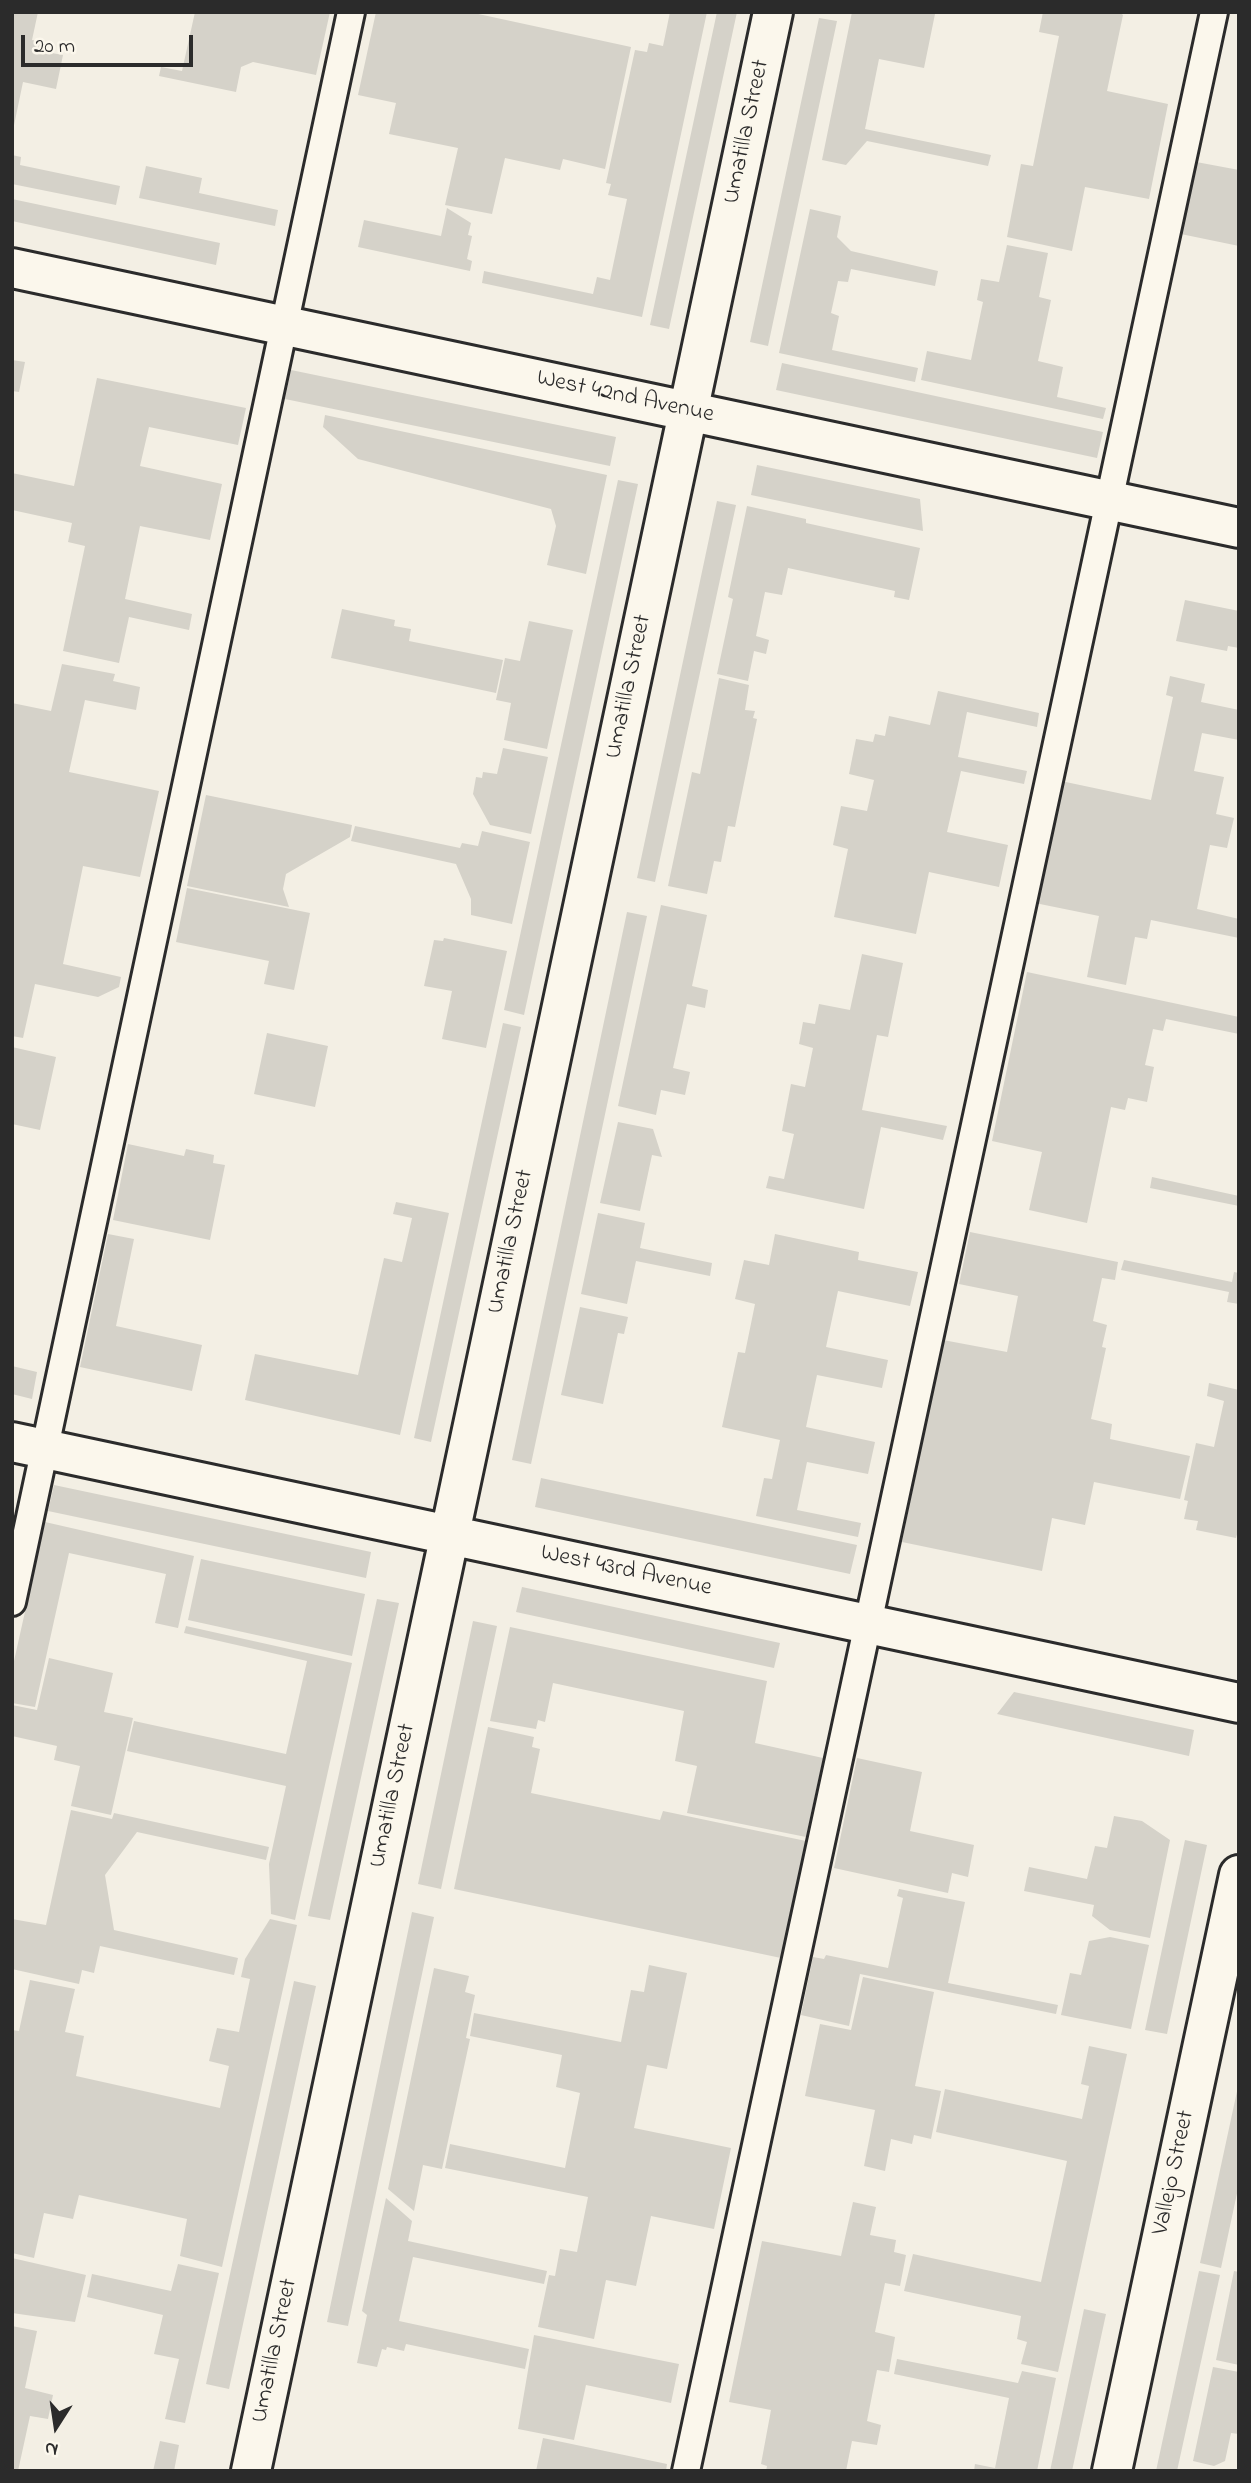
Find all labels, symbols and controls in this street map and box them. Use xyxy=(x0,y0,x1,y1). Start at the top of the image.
scale bar xyxy=(24,21,196,65)
text: 20 m xyxy=(34,32,75,62)
street label: Umatilla Street xyxy=(719,57,777,207)
street label: West 42nd Avenue xyxy=(534,365,716,431)
street label: Umatilla Street xyxy=(601,612,659,762)
street label: Umatilla Street xyxy=(483,1167,541,1317)
street label: West 43rd Avenue xyxy=(538,1540,714,1604)
street label: Umatilla Street xyxy=(365,1721,423,1871)
street label: Vallejo Street xyxy=(1148,2108,1202,2238)
street label: Umatilla Street xyxy=(247,2276,305,2426)
north arrow xyxy=(21,2392,91,2462)
text: N xyxy=(42,2433,61,2463)

